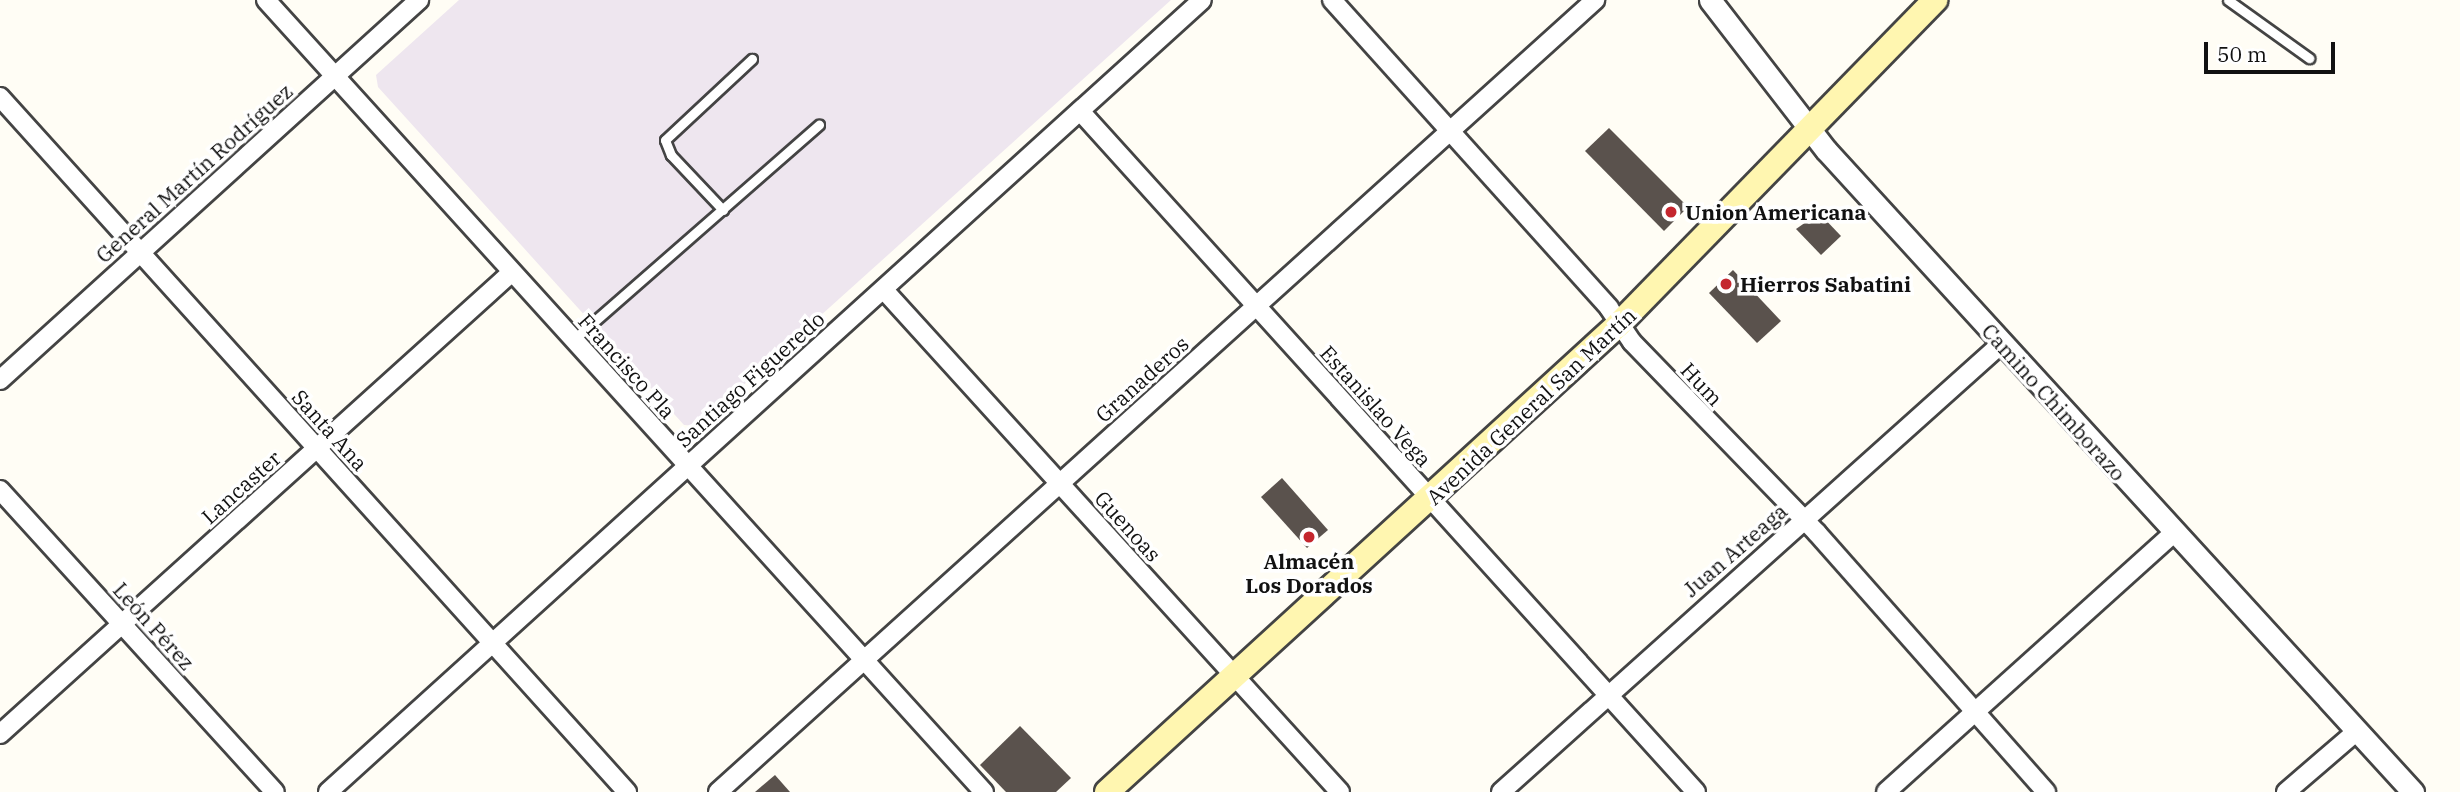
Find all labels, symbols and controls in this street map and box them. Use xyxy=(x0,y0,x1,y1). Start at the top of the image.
scale bar xyxy=(2208,28,2339,72)
text: 50 m xyxy=(2217,40,2267,68)
street label: General Martín Rodríguez xyxy=(91,78,297,268)
place label: Union Americana xyxy=(1685,199,1866,225)
marker: Union Americana xyxy=(1663,204,1679,220)
place label: Hierros Sabatini xyxy=(1740,271,1911,297)
marker: Hierros Sabatini xyxy=(1718,276,1734,292)
street label: Avenida General San Martín xyxy=(1421,302,1641,510)
street label: Santiago Figueredo xyxy=(671,306,829,452)
street label: Francisco Pla xyxy=(573,308,681,424)
street label: Camino Chimborazo xyxy=(1977,318,2131,486)
street label: Granaderos xyxy=(1090,331,1194,427)
street label: Estanislao Vega xyxy=(1315,340,1437,472)
street label: Hum xyxy=(1676,357,1728,411)
street label: Santa Ana xyxy=(287,384,373,476)
street label: Lancaster xyxy=(196,445,286,529)
street label: Guenoas xyxy=(1090,485,1166,567)
street label: Juan Arteaga xyxy=(1678,498,1792,602)
marker: Almacén Los Dorados xyxy=(1301,529,1317,545)
place label: Almacén Los Dorados xyxy=(1245,548,1373,598)
street label: León Pérez xyxy=(108,577,200,675)

